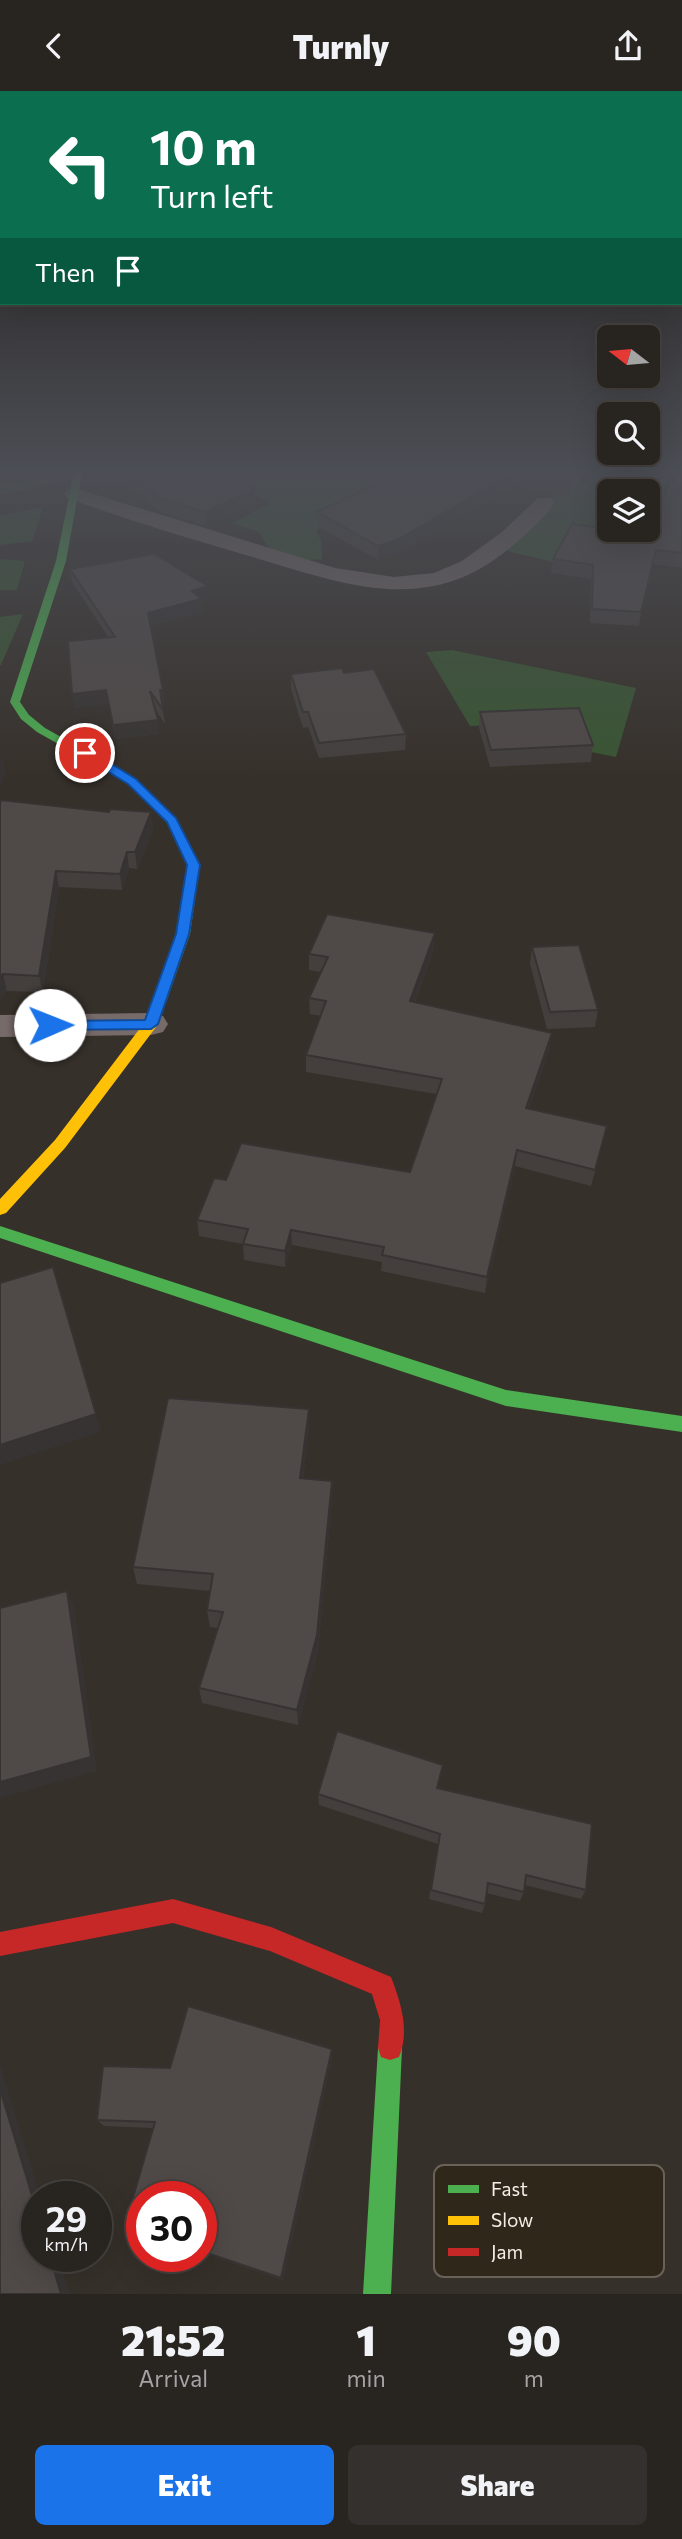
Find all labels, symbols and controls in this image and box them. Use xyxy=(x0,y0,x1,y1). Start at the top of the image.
text: Turnly xyxy=(293,26,389,66)
icon: back xyxy=(35,27,73,65)
icon: share xyxy=(609,27,647,65)
text: 10 m xyxy=(150,115,257,175)
icon: left xyxy=(35,119,126,210)
text: Turn left xyxy=(150,175,274,215)
icon: arrive xyxy=(109,252,147,290)
text: Then xyxy=(35,256,95,287)
north arrow xyxy=(597,325,660,389)
map controls xyxy=(597,325,660,542)
button: search xyxy=(597,402,660,465)
button: layers xyxy=(597,479,660,542)
pin xyxy=(55,723,115,783)
icon: arrive xyxy=(66,734,104,772)
position arrow xyxy=(13,988,87,1062)
legend xyxy=(434,2165,664,2277)
text: Fast xyxy=(491,2177,528,2200)
speed limit sign: 30 xyxy=(126,2181,217,2272)
text: 29 xyxy=(46,2196,87,2239)
text: Slow xyxy=(491,2208,533,2231)
text: km/h xyxy=(45,2233,88,2255)
text: Jam xyxy=(491,2240,523,2263)
text: 21:52 xyxy=(121,2313,226,2365)
text: 1 xyxy=(356,2313,376,2365)
text: 90 xyxy=(507,2313,561,2365)
text: Arrival xyxy=(138,2364,208,2392)
text: min xyxy=(347,2364,386,2392)
text: m xyxy=(524,2364,544,2392)
button: Exit xyxy=(35,2445,334,2525)
button: Share xyxy=(348,2445,647,2525)

